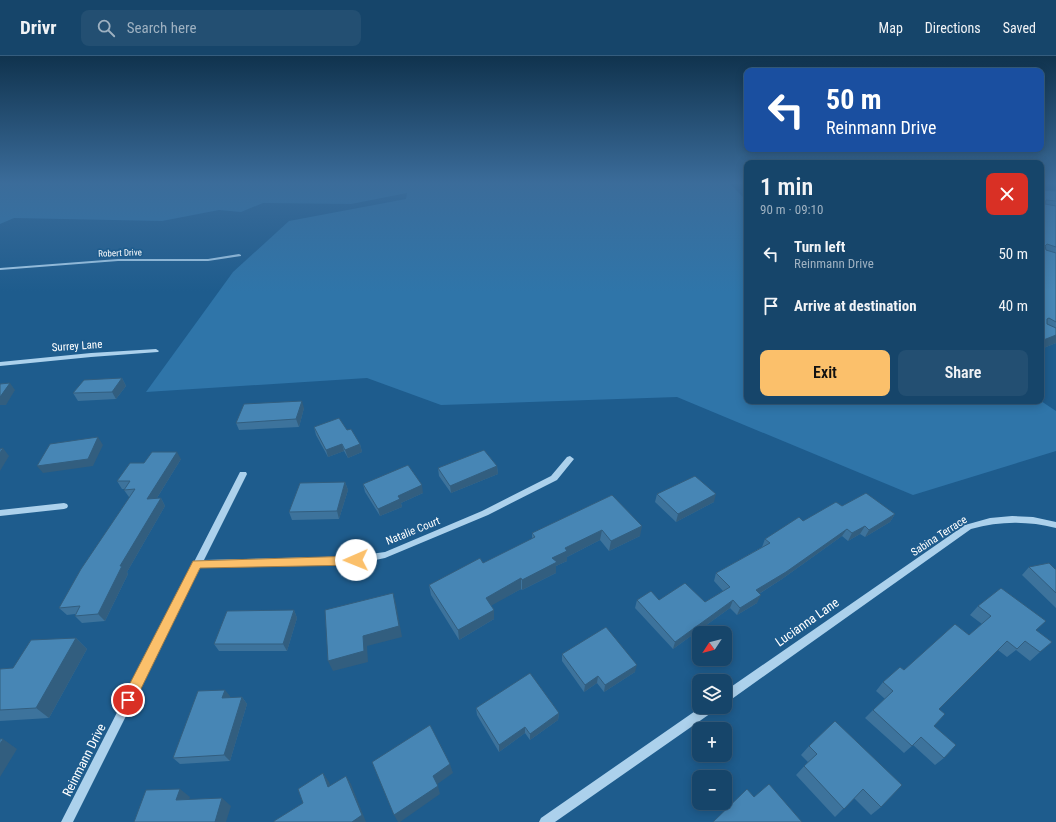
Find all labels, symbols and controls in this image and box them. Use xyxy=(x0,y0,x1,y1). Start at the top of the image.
search box xyxy=(81,10,361,46)
text: Drivr xyxy=(20,16,57,39)
icon: search xyxy=(95,17,117,39)
text: Search here xyxy=(127,19,196,37)
text: Map xyxy=(879,20,903,36)
text: Directions xyxy=(925,20,981,36)
text: Saved xyxy=(1003,20,1036,36)
text: 50 m xyxy=(826,83,882,116)
icon: left xyxy=(760,84,812,136)
text: Reinmann Drive xyxy=(826,117,937,138)
text: 1 min xyxy=(760,173,813,201)
button: close xyxy=(986,173,1028,215)
text: 90 m · 09:10 xyxy=(760,202,823,217)
text: Turn left xyxy=(794,238,845,256)
icon: left xyxy=(760,243,782,265)
text: 50 m xyxy=(998,245,1028,263)
street label: Robert Drive xyxy=(98,247,142,259)
text: Reinmann Drive xyxy=(794,256,874,271)
icon: arrive xyxy=(760,295,782,317)
text: Arrive at destination xyxy=(794,297,917,315)
text: 40 m xyxy=(998,297,1028,315)
street label: Surrey Lane xyxy=(51,338,103,354)
button: Exit xyxy=(760,350,890,396)
button: Share xyxy=(898,350,1028,396)
street label: Sabina Terrace xyxy=(909,513,969,559)
street label: Natalie Court xyxy=(384,514,442,548)
position arrow xyxy=(335,539,377,581)
street label: Lucianna Lane xyxy=(772,595,842,649)
north arrow xyxy=(692,626,732,666)
map controls xyxy=(692,626,732,810)
button: layers xyxy=(692,674,732,714)
pin xyxy=(111,683,145,717)
icon: arrive xyxy=(117,689,139,711)
street label: Reinmann Drive xyxy=(59,721,109,799)
button: + xyxy=(692,722,732,762)
button: − xyxy=(692,770,732,810)

